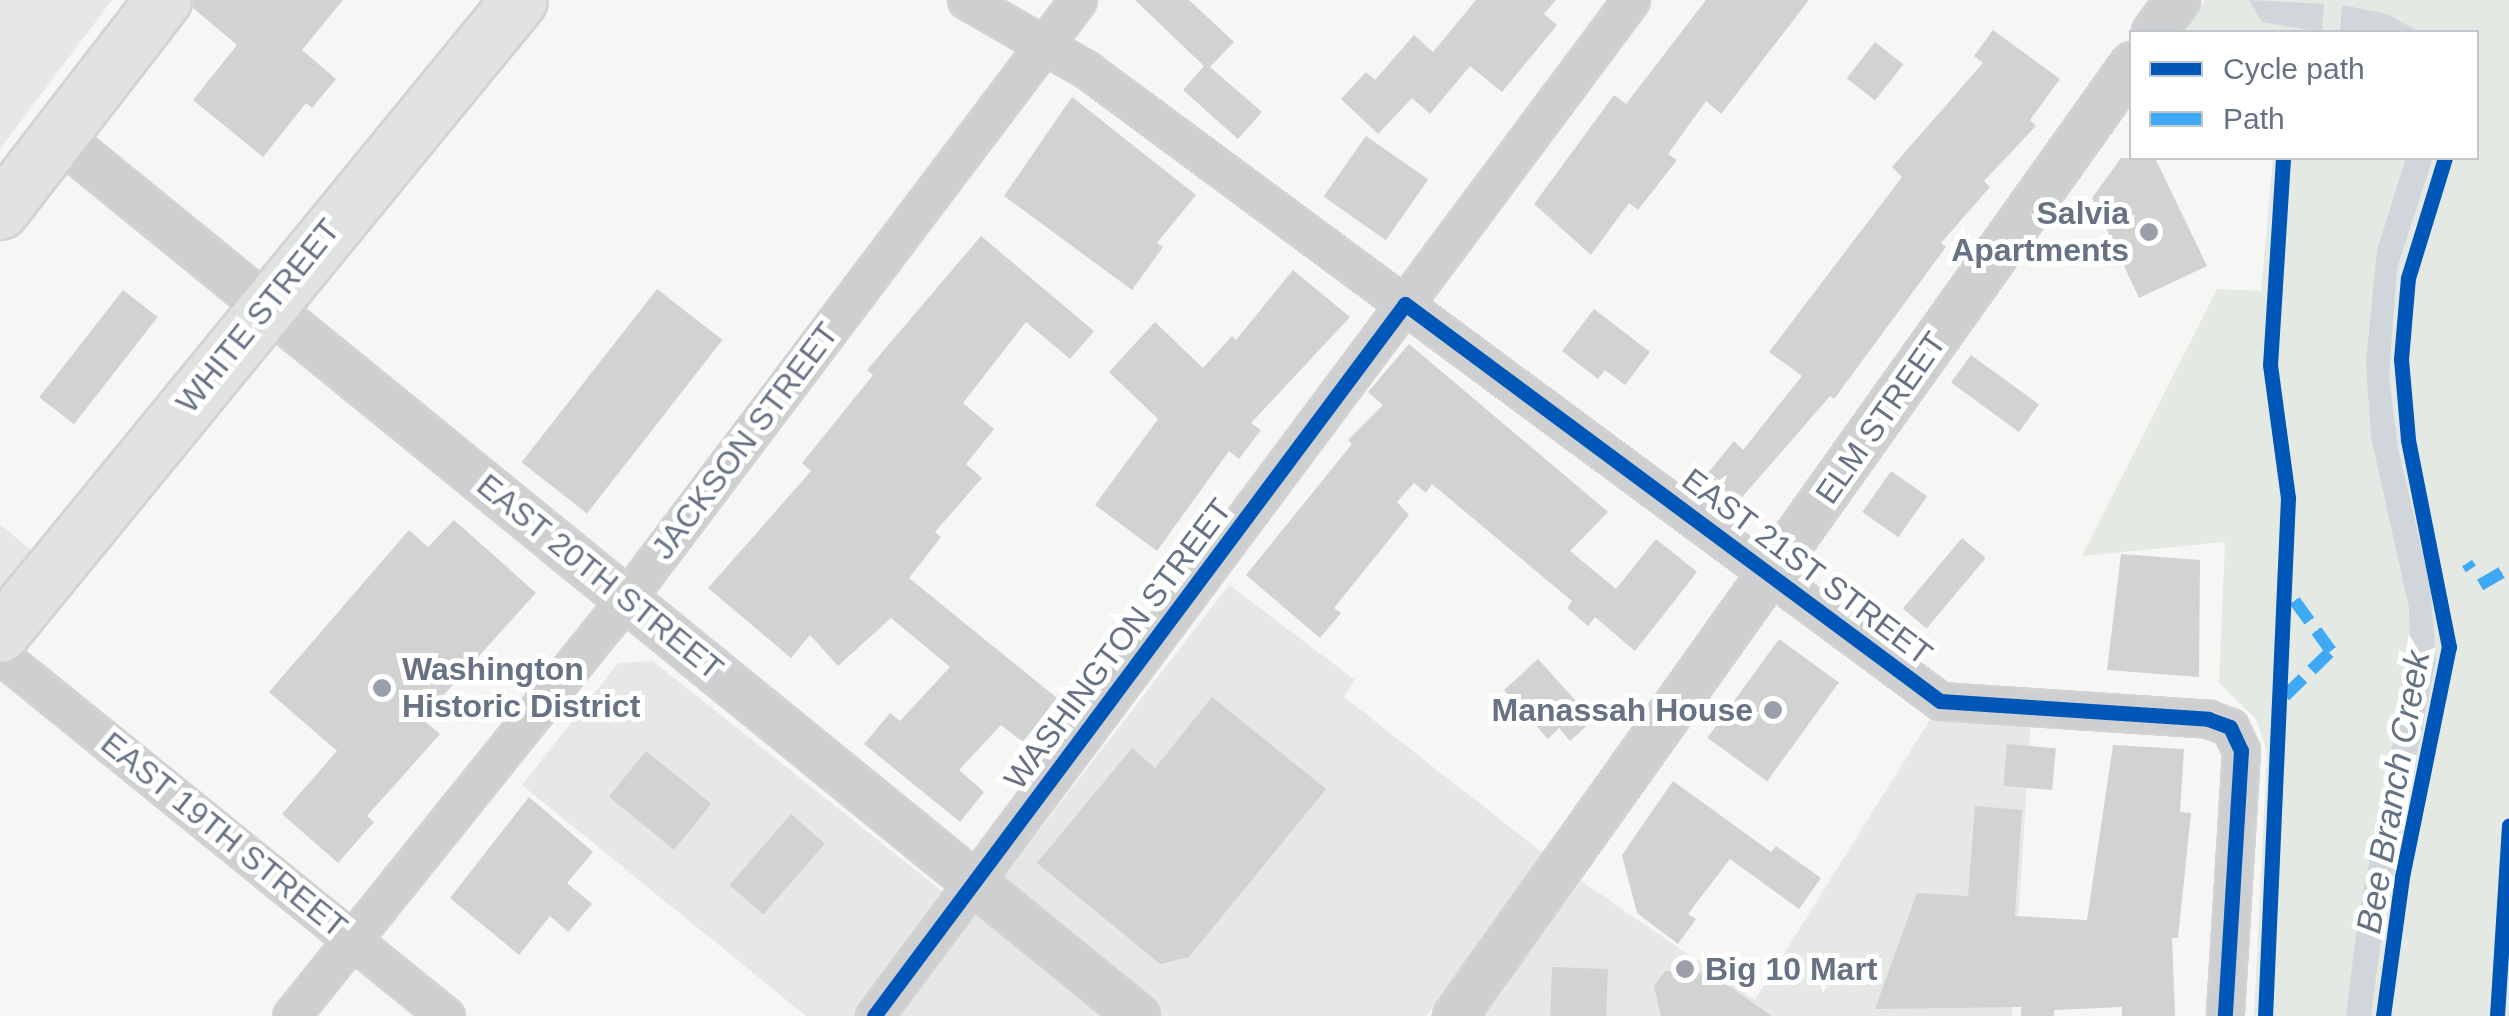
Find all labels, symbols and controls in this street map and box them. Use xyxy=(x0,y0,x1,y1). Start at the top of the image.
legend xyxy=(2129,30,2479,160)
text: Cycle path xyxy=(2223,52,2365,85)
text: Path xyxy=(2223,102,2285,135)
place label: Salvia Apartments xyxy=(1951,195,2129,270)
street label: WHITE STREET xyxy=(168,211,348,421)
marker: Salvia Apartments xyxy=(2138,221,2160,243)
street label: JACKSON STREET xyxy=(644,315,846,567)
street label: ELM STREET xyxy=(1808,325,1954,511)
street label: EAST 21ST STREET xyxy=(1674,460,1940,674)
street label: EAST 20TH STREET xyxy=(469,466,731,688)
street label: WASHINGTON STREET xyxy=(996,491,1240,797)
water label: Bee Branch Creek xyxy=(2347,648,2439,936)
place label: Washington Historic District xyxy=(402,651,640,726)
marker: Washington Historic District xyxy=(371,677,393,699)
place label: Manassah House xyxy=(1492,691,1753,729)
marker: Manassah House xyxy=(1762,699,1784,721)
street label: EAST 19TH STREET xyxy=(93,724,355,946)
place label: Big 10 Mart xyxy=(1705,950,1877,988)
marker: Big 10 Mart xyxy=(1674,958,1696,980)

